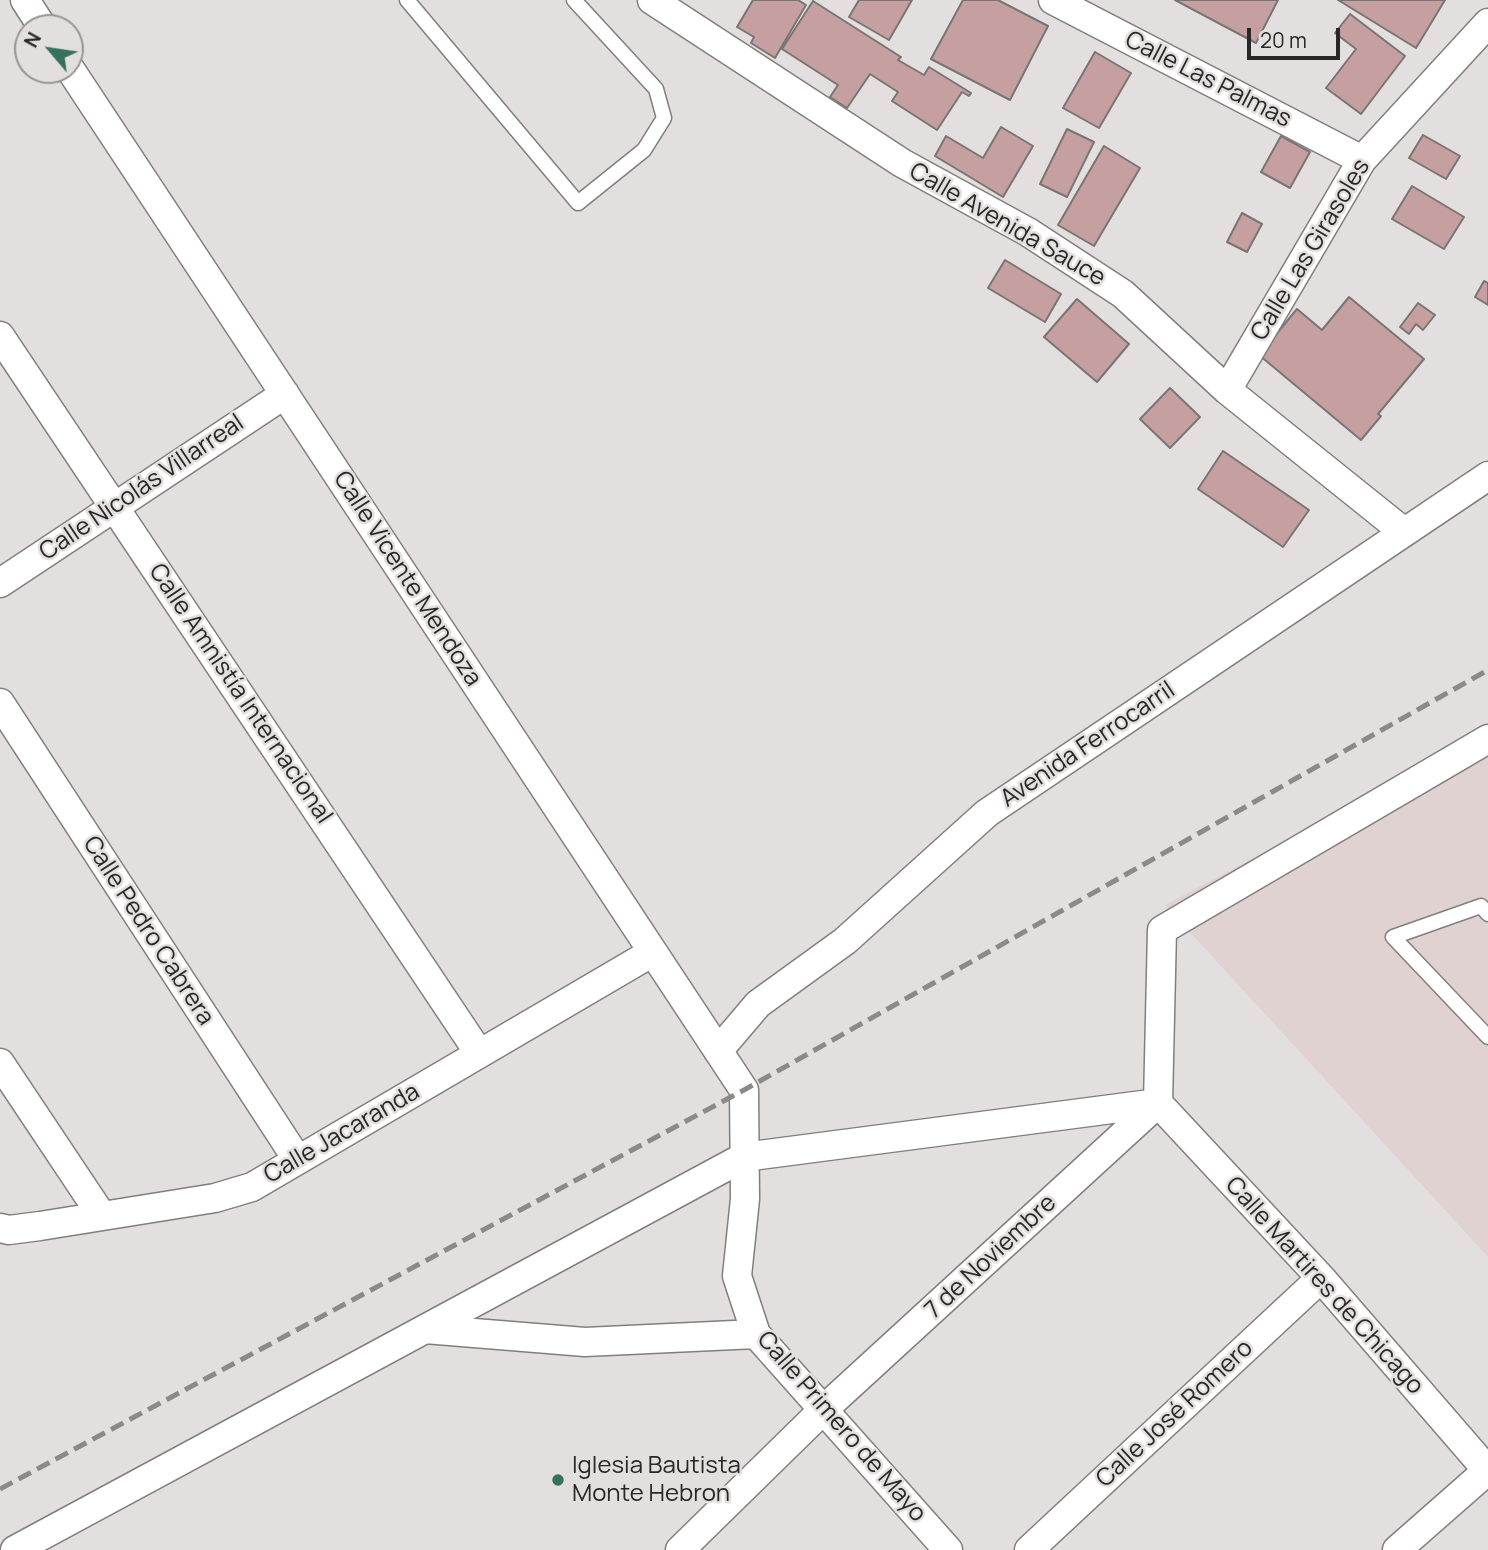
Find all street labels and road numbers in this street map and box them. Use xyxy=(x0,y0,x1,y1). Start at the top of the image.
street label: Calle Las Palmas xyxy=(1120,26,1296,134)
street label: Calle Las Girasoles xyxy=(1245,154,1377,346)
street label: Calle Avenida Sauce xyxy=(904,157,1110,293)
street label: Calle Nicolás Villarreal xyxy=(34,409,250,567)
street label: Calle Vicente Mendoza xyxy=(327,466,487,692)
street label: Calle Amnistía Internacional xyxy=(142,559,338,829)
street label: Avenida Ferrocarril xyxy=(995,676,1181,814)
street label: Calle Pedro Cabrera xyxy=(76,831,220,1031)
street label: Calle Jacaranda xyxy=(259,1078,425,1190)
street label: Calle Martires de Chicago xyxy=(1219,1171,1429,1401)
street label: 7 de Noviembre xyxy=(920,1189,1062,1325)
street label: Calle Primero de Mayo xyxy=(750,1326,932,1528)
street label: Calle José Romero xyxy=(1091,1334,1259,1494)

